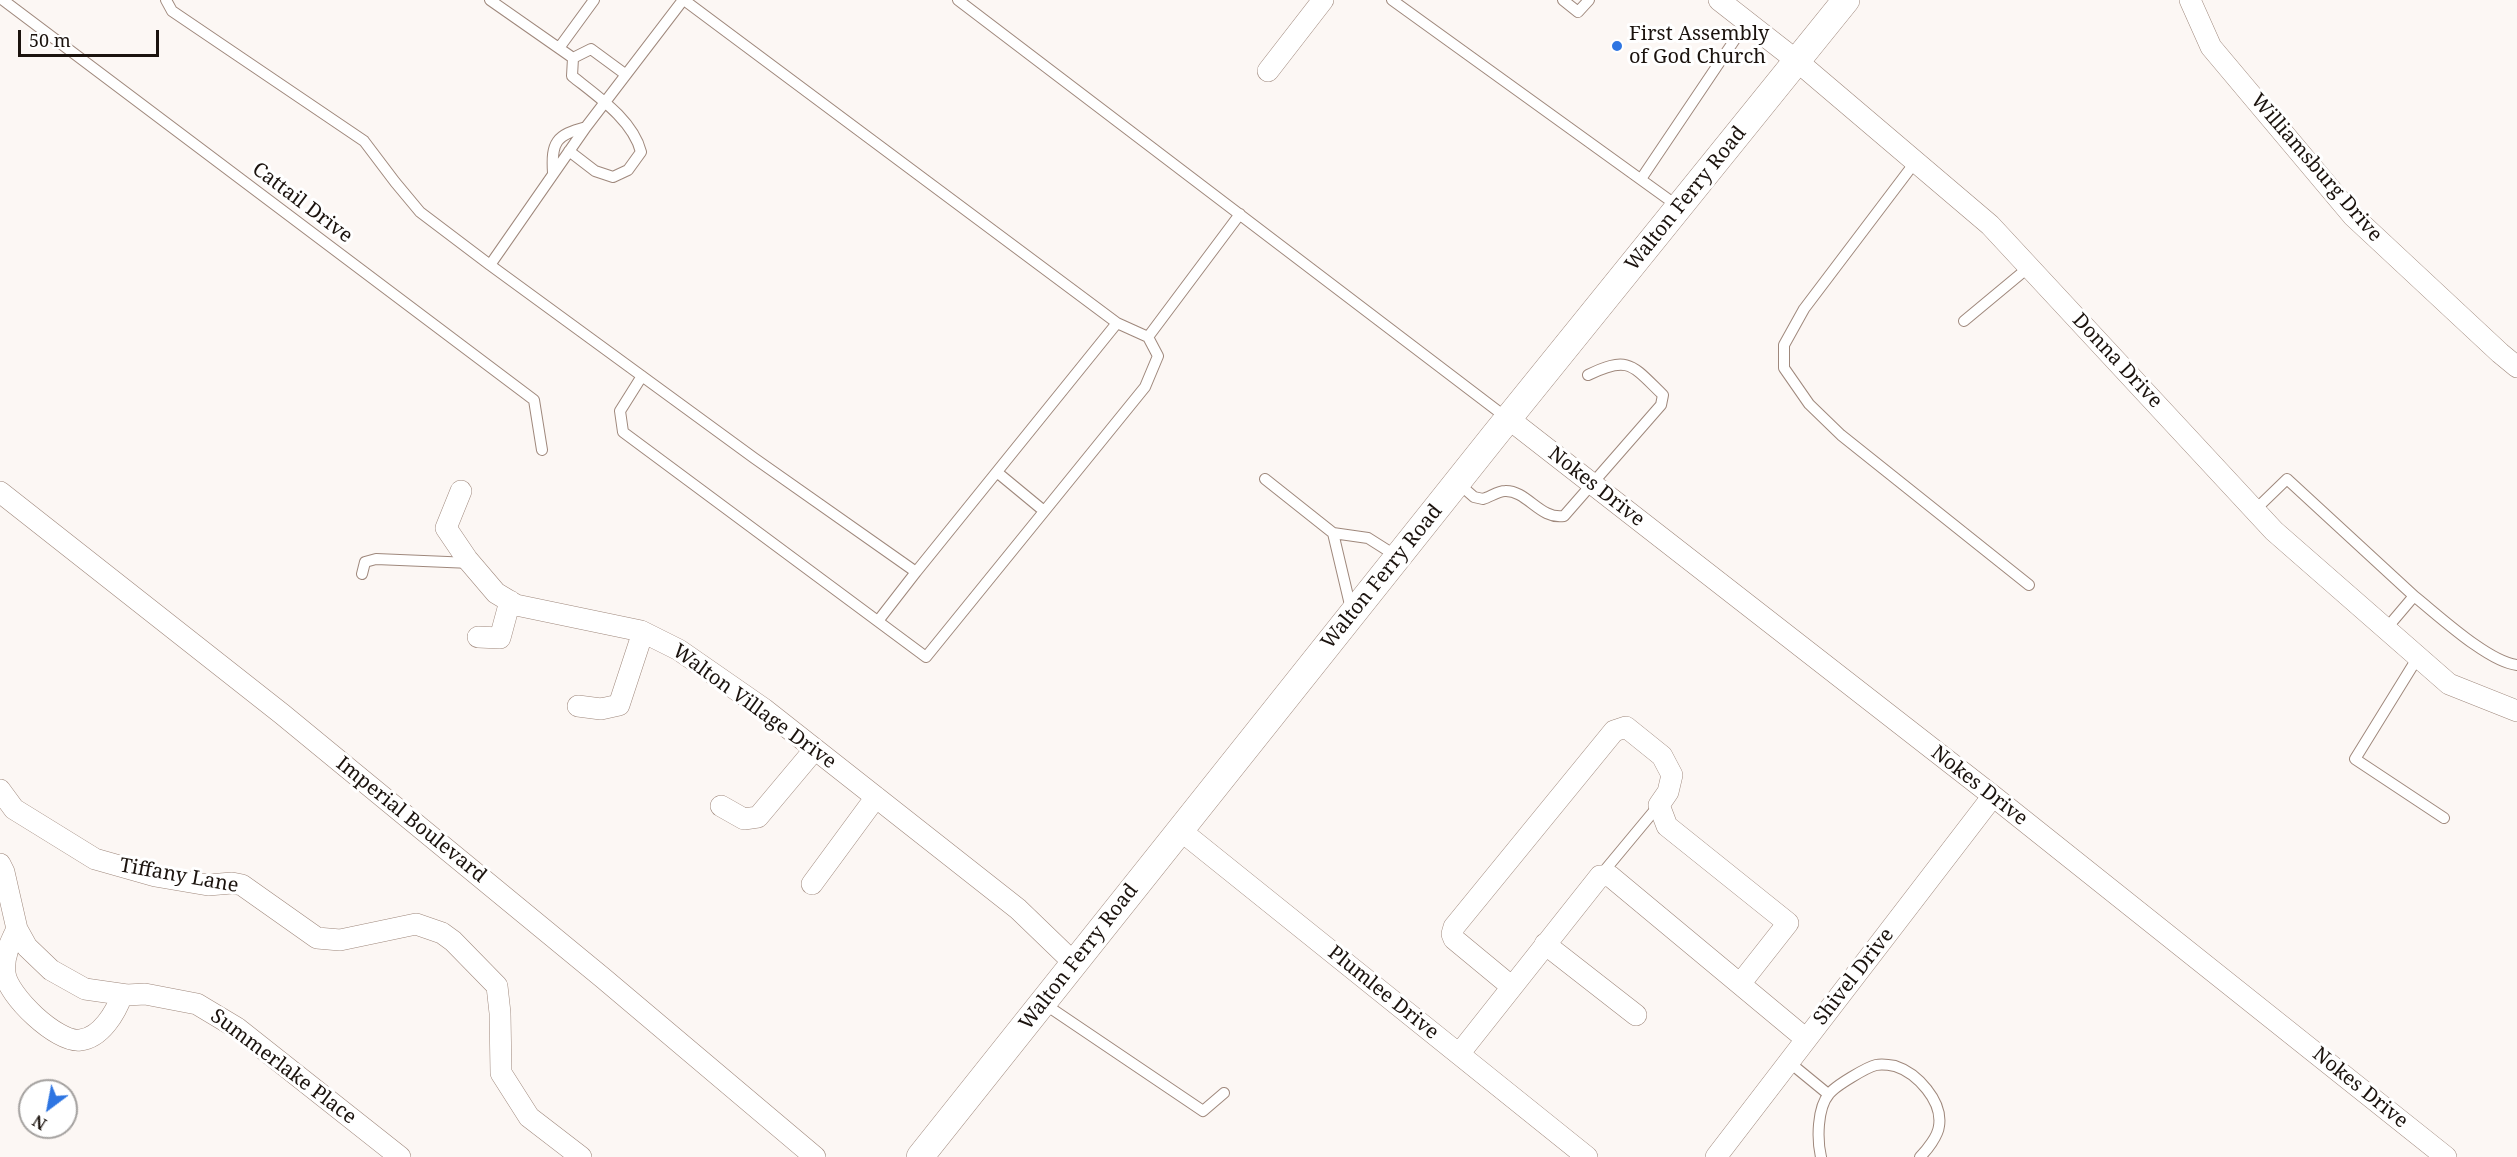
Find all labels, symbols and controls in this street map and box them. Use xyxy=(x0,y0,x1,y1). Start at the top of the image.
scale bar xyxy=(21,18,162,56)
place label: First Assembly of God Church xyxy=(1629,22,1769,69)
text: 50 m xyxy=(29,28,71,52)
marker: First Assembly of God Church xyxy=(1610,39,1624,53)
street label: Williamsburg Drive xyxy=(2245,89,2387,247)
street label: Walton Ferry Road xyxy=(1620,122,1752,276)
street label: Cattail Drive xyxy=(247,158,357,248)
street label: Donna Drive xyxy=(2067,309,2167,413)
street label: Nokes Drive xyxy=(1543,442,1649,532)
street label: Walton Ferry Road xyxy=(1316,500,1448,654)
street label: Walton Village Drive xyxy=(667,640,841,774)
street label: Nokes Drive xyxy=(1926,741,2032,831)
street label: Imperial Boulevard xyxy=(331,752,491,888)
street label: Tiffany Lane xyxy=(118,854,240,898)
street label: Walton Ferry Road xyxy=(1014,879,1144,1035)
street label: Shivel Drive xyxy=(1809,924,1899,1030)
street label: Plumlee Drive xyxy=(1323,941,1443,1045)
street label: Summerlake Place xyxy=(205,1004,361,1130)
street label: Nokes Drive xyxy=(2308,1042,2412,1134)
north arrow xyxy=(18,1079,78,1139)
text: N xyxy=(28,1110,51,1135)

